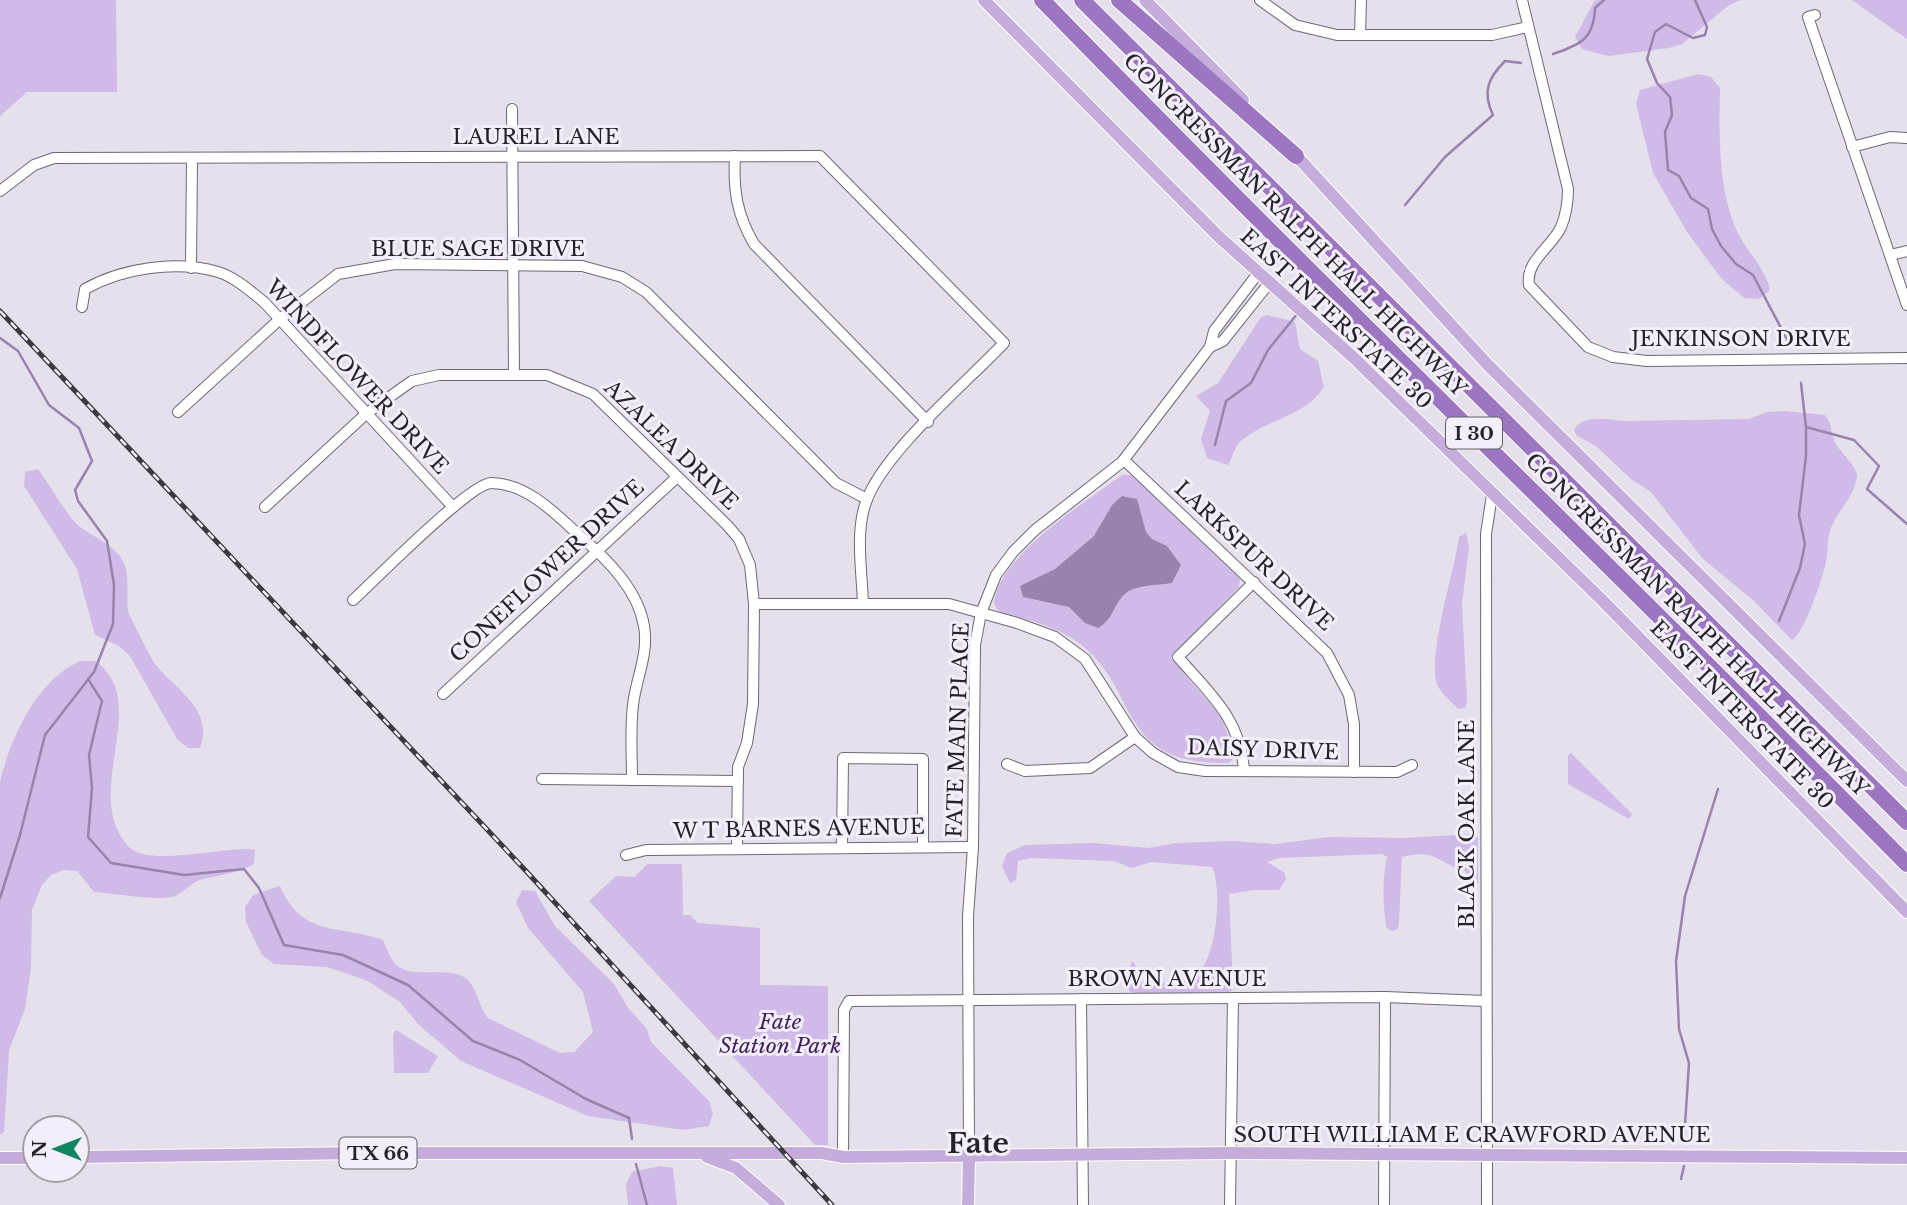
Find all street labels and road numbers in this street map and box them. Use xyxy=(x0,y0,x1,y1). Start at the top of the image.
street label: CONGRESSMAN RALPH HALL HIGHWAY xyxy=(1118,48,1472,402)
street label: LAUREL LANE xyxy=(453,124,619,150)
street label: EAST INTERSTATE 30 xyxy=(1235,223,1437,415)
street label: BLUE SAGE DRIVE xyxy=(371,236,585,262)
street label: WINDFLOWER DRIVE xyxy=(259,274,454,480)
street label: JENKINSON DRIVE xyxy=(1628,326,1851,352)
street label: AZALEA DRIVE xyxy=(598,374,743,515)
road number: I 30 xyxy=(1446,418,1502,448)
street label: CONGRESSMAN RALPH HALL HIGHWAY xyxy=(1520,448,1874,802)
street label: CONEFLOWER DRIVE xyxy=(444,474,650,668)
street label: LARKSPUR DRIVE xyxy=(1169,476,1339,636)
street label: EAST INTERSTATE 30 xyxy=(1645,615,1839,815)
street label: FATE MAIN PLACE xyxy=(941,622,975,838)
street label: BLACK OAK LANE xyxy=(1454,720,1480,928)
street label: DAISY DRIVE xyxy=(1186,734,1340,766)
street label: W T BARNES AVENUE xyxy=(672,814,925,844)
street label: BROWN AVENUE xyxy=(1068,966,1266,992)
street label: SOUTH WILLIAM E CRAWFORD AVENUE xyxy=(1233,1122,1711,1148)
road number: TX 66 xyxy=(340,1138,416,1168)

